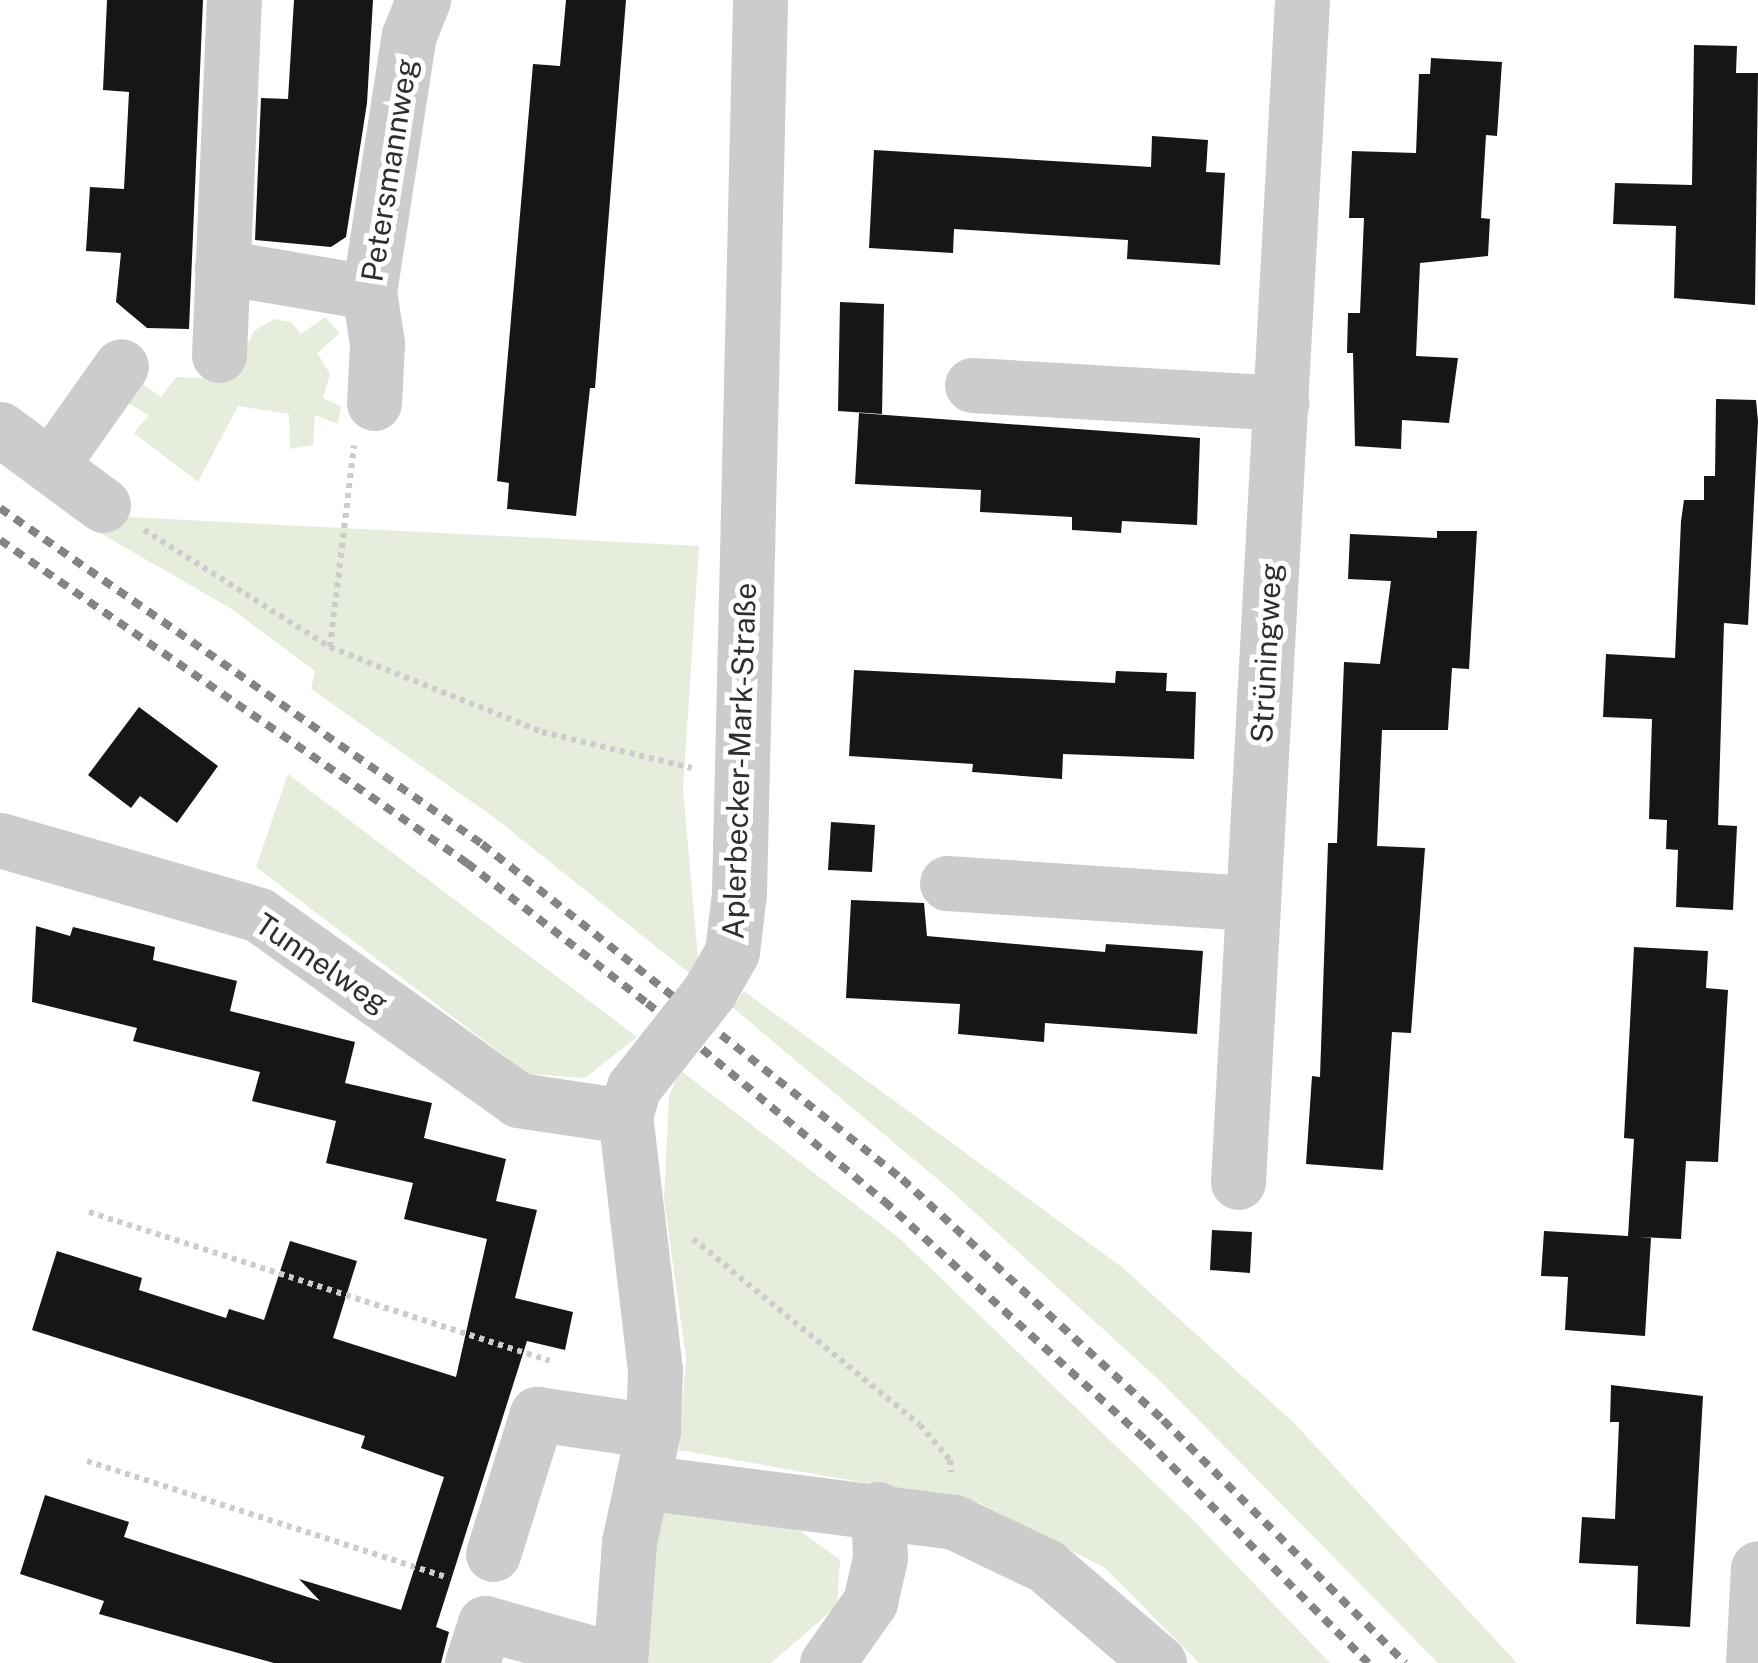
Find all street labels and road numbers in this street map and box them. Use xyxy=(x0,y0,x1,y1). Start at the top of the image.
street label: Petersmannweg xyxy=(354,56,424,284)
street label: Strüningweg xyxy=(1243,562,1289,744)
street label: Aplerbecker-Mark-Straße xyxy=(715,582,763,940)
street label: Tunnelweg xyxy=(249,905,395,1021)

